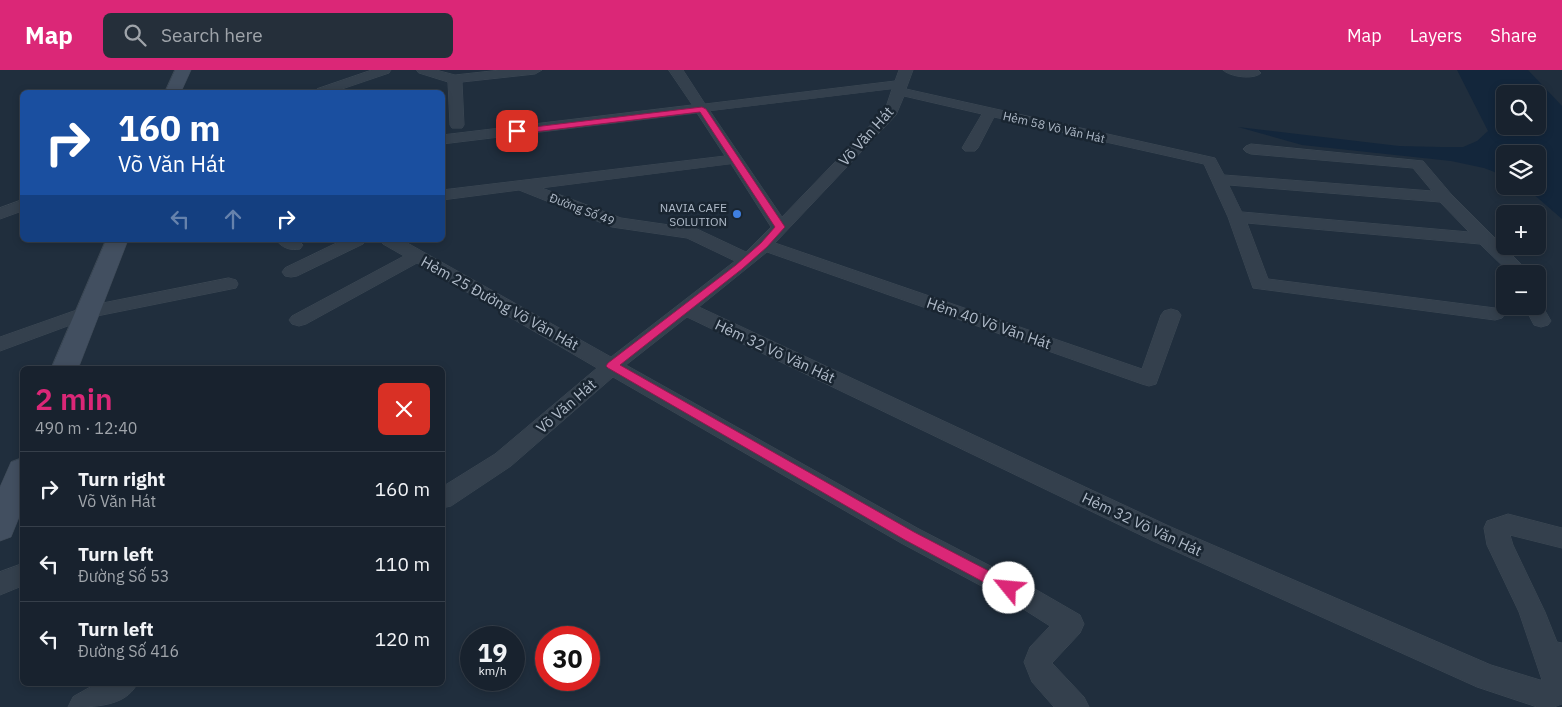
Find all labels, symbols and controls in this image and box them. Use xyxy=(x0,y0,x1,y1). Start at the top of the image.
search box xyxy=(103,13,453,58)
text: Map xyxy=(25,19,73,51)
icon: search xyxy=(121,21,149,49)
text: Search here xyxy=(161,23,263,47)
text: Map xyxy=(1347,24,1382,47)
text: Layers xyxy=(1410,24,1462,47)
text: Share xyxy=(1490,24,1537,47)
map controls xyxy=(1496,85,1546,315)
button: search xyxy=(1496,85,1546,135)
street label: Võ Văn Hát xyxy=(834,102,898,170)
text: 160 m xyxy=(118,105,221,151)
street label: Hẻm 58 Võ Văn Hát xyxy=(1002,108,1106,146)
icon: right xyxy=(35,110,100,175)
pin xyxy=(496,110,538,152)
icon: arrive xyxy=(503,117,531,145)
button: layers xyxy=(1496,145,1546,195)
text: Võ Văn Hát xyxy=(118,149,225,178)
street label: Đường Số 49 xyxy=(547,190,617,228)
place label: NAVIA CAFE SOLUTION xyxy=(660,200,727,229)
icon: left xyxy=(166,205,194,233)
icon: ahead xyxy=(219,205,247,233)
icon: right xyxy=(272,205,300,233)
button: + xyxy=(1496,205,1546,255)
marker: NAVIA CAFE SOLUTION xyxy=(731,208,743,220)
street label: Hẻm 25 Đường Võ Văn Hát xyxy=(418,252,582,354)
button: − xyxy=(1496,265,1546,315)
street label: Hẻm 40 Võ Văn Hát xyxy=(924,293,1054,353)
street label: Hẻm 32 Võ Văn Hát xyxy=(712,315,838,387)
street label: Võ Văn Hát xyxy=(532,375,600,437)
text: 2 min xyxy=(35,379,113,418)
button: close xyxy=(378,383,430,435)
text: 490 m · 12:40 xyxy=(35,418,137,438)
text: Turn right xyxy=(78,467,165,491)
icon: right xyxy=(35,475,63,503)
text: 160 m xyxy=(375,477,430,501)
street label: Hẻm 32 Võ Văn Hát xyxy=(1079,488,1205,560)
text: Võ Văn Hát xyxy=(78,491,156,511)
text: Turn left xyxy=(78,542,154,566)
icon: left xyxy=(35,550,63,578)
text: 110 m xyxy=(375,552,430,576)
position arrow xyxy=(982,561,1034,613)
text: Đường Số 53 xyxy=(78,566,169,586)
text: Turn left xyxy=(78,617,154,641)
icon: left xyxy=(35,625,63,653)
speed limit sign: 30 xyxy=(535,626,600,691)
text: 120 m xyxy=(375,627,430,651)
text: 19 xyxy=(477,636,508,669)
text: Đường Số 416 xyxy=(78,641,179,661)
text: km/h xyxy=(478,663,507,678)

